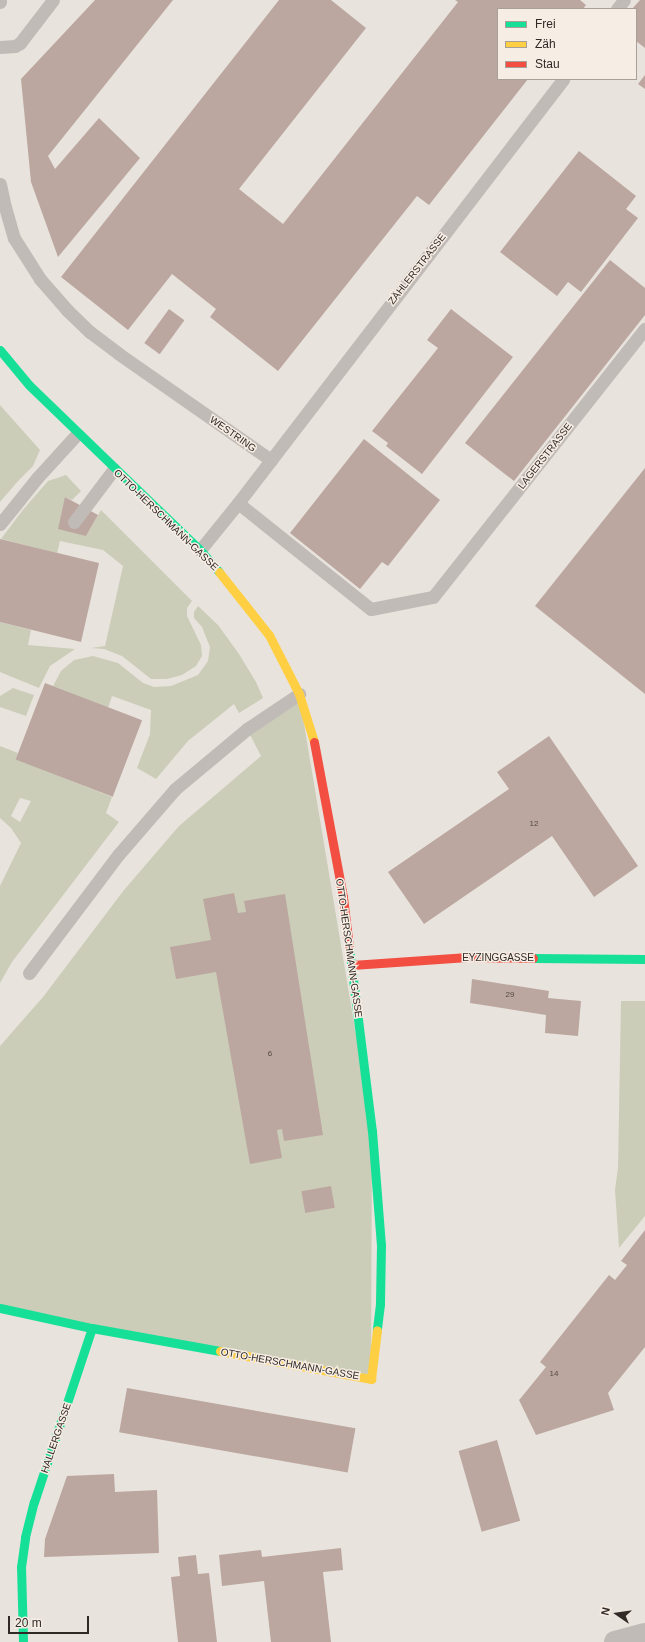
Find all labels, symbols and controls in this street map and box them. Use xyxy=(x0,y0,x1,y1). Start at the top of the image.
legend xyxy=(497,8,637,80)
text: Frei xyxy=(535,17,556,31)
text: Zäh xyxy=(535,37,556,51)
text: Stau xyxy=(535,57,560,71)
street label: ZÄHLERSTRASSE xyxy=(386,231,448,307)
street label: WESTRING xyxy=(207,414,259,454)
street label: LAGERSTRASSE xyxy=(515,421,575,491)
street label: OTTO-HERSCHMANN-GASSE xyxy=(111,467,221,573)
house number: 12 xyxy=(530,819,538,829)
street label: OTTO-HERSCHMANN-GASSE xyxy=(333,878,365,1018)
street label: EYZINGGASSE xyxy=(462,952,534,964)
house number: 29 xyxy=(506,990,514,1000)
house number: 6 xyxy=(268,1049,272,1059)
street label: OTTO-HERSCHMANN-GASSE xyxy=(220,1346,360,1382)
house number: 14 xyxy=(550,1369,558,1379)
street label: HALLERGASSE xyxy=(38,1401,74,1475)
north arrow xyxy=(597,1594,637,1634)
text: N xyxy=(599,1606,612,1617)
scale bar xyxy=(10,1608,91,1634)
text: 20 m xyxy=(15,1616,42,1630)

